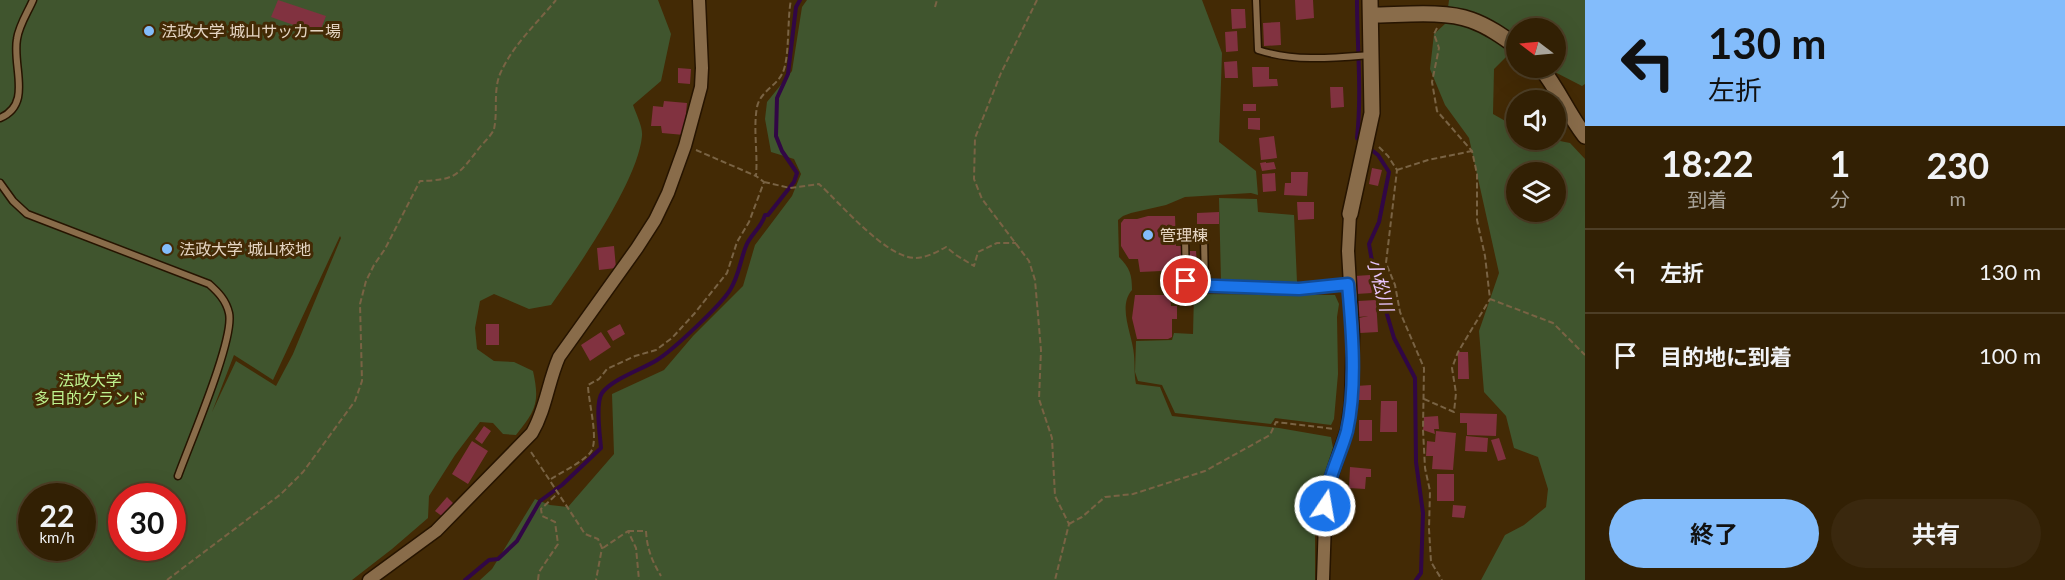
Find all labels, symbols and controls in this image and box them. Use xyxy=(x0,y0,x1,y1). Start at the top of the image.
north arrow xyxy=(1506,18,1566,78)
map controls xyxy=(1506,18,1566,222)
text: 130 m xyxy=(1708,18,1826,68)
place label: 法政大学 城山サッカー場 xyxy=(161,21,341,40)
marker: 法政大学 城山サッカー場 xyxy=(142,24,156,38)
icon: left xyxy=(1609,24,1687,102)
text: 左折 xyxy=(1708,73,1762,106)
button: sound xyxy=(1506,90,1566,150)
text: 18:22 xyxy=(1661,141,1754,185)
text: 1 xyxy=(1830,141,1851,185)
text: 230 xyxy=(1926,143,1989,187)
button: layers xyxy=(1506,162,1566,222)
text: m xyxy=(1950,186,1966,210)
text: 到着 xyxy=(1687,187,1727,211)
text: 分 xyxy=(1830,187,1850,211)
place label: 管理棟 xyxy=(1160,225,1208,244)
marker: 管理棟 xyxy=(1141,228,1155,242)
place label: 法政大学 城山校地 xyxy=(179,239,311,258)
marker: 法政大学 城山校地 xyxy=(160,242,174,256)
pin xyxy=(1160,255,1211,306)
icon: left xyxy=(1609,255,1642,288)
water label: 小松川 xyxy=(1363,256,1399,316)
text: 130 m xyxy=(1979,258,2041,285)
text: 左折 xyxy=(1660,259,1704,286)
icon: arrive xyxy=(1169,264,1202,297)
icon: arrive xyxy=(1609,339,1642,372)
text: 100 m xyxy=(1979,342,2041,369)
text: 目的地に到着 xyxy=(1660,343,1792,370)
park label: 法政大学 多目的グランド xyxy=(34,370,146,407)
position arrow xyxy=(1293,474,1357,538)
speed limit sign: 30 xyxy=(108,483,186,561)
text: 22 xyxy=(40,497,74,533)
button: 終了 xyxy=(1609,499,1819,568)
button: 共有 xyxy=(1831,499,2041,568)
text: km/h xyxy=(39,528,75,546)

